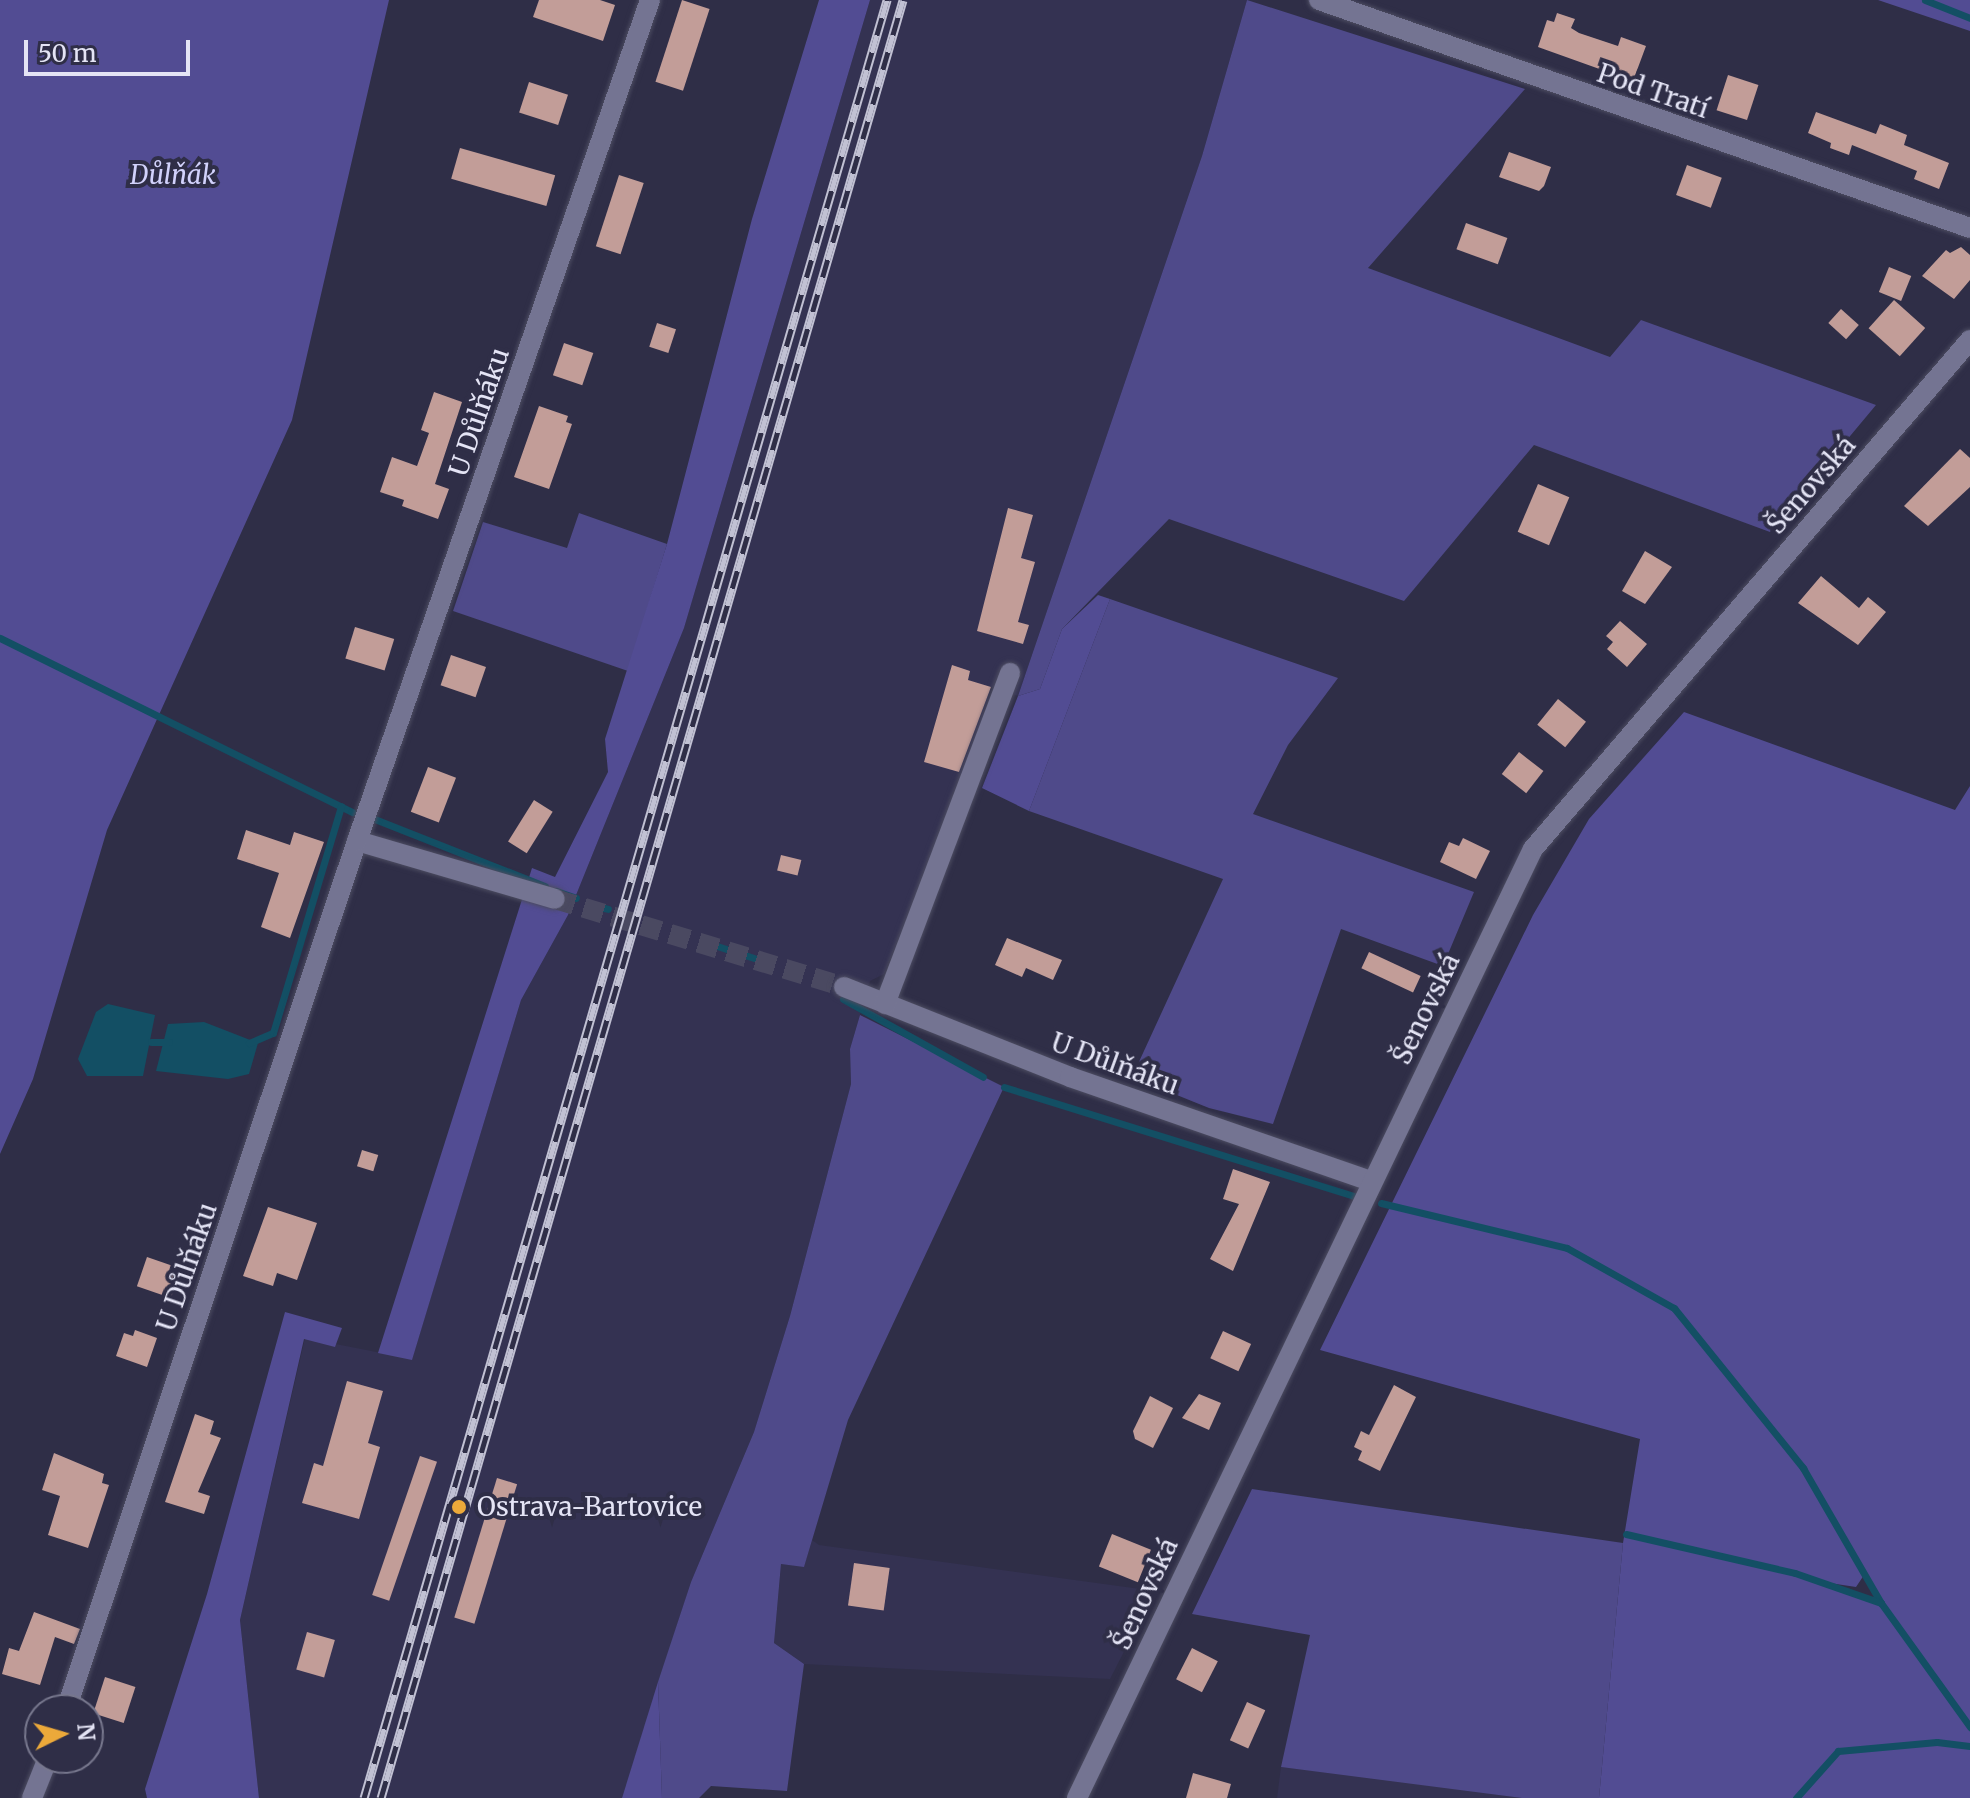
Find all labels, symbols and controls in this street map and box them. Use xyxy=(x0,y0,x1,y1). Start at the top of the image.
scale bar xyxy=(28,24,194,74)
text: 50 m xyxy=(38,38,97,69)
street label: Pod Tratí xyxy=(1593,57,1713,125)
park label: Důlňák xyxy=(130,159,216,191)
street label: U Důlňáku xyxy=(442,344,516,480)
street label: Šenovská xyxy=(1760,430,1862,540)
street label: Šenovská xyxy=(1386,949,1466,1069)
street label: U Důlňáku xyxy=(1047,1026,1183,1102)
street label: U Důlňáku xyxy=(150,1199,224,1335)
place label: Ostrava-Bartovice xyxy=(477,1491,702,1523)
marker: Ostrava-Bartovice xyxy=(448,1496,470,1518)
street label: Šenovská xyxy=(1106,1533,1184,1655)
north arrow xyxy=(24,1694,104,1774)
text: N xyxy=(71,1722,101,1742)

